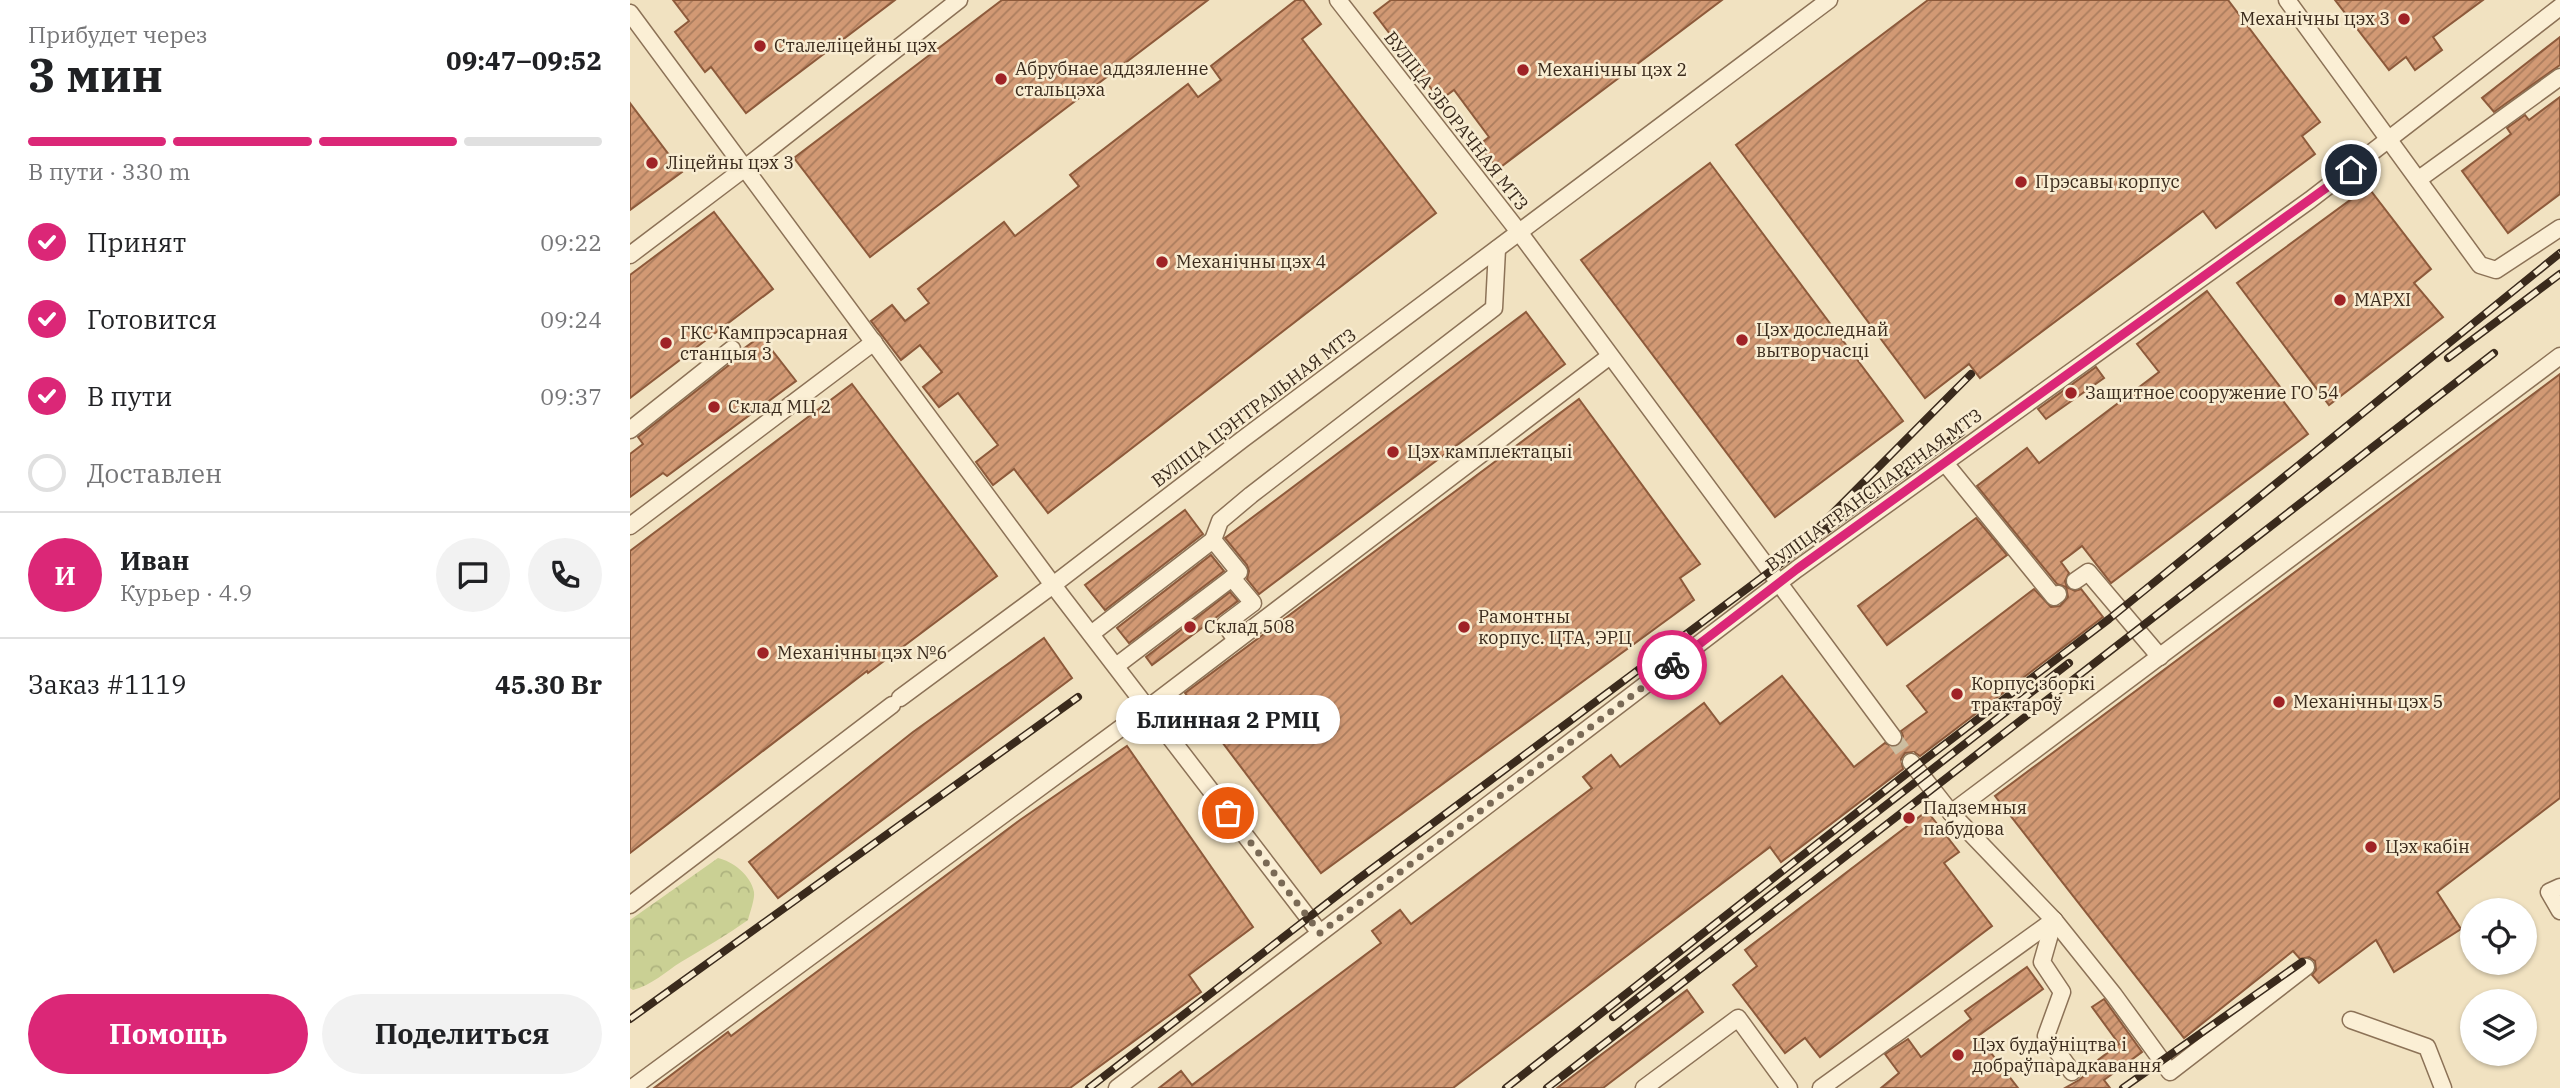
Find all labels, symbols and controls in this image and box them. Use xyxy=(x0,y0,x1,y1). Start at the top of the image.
place label: Механічны цэх 3 xyxy=(2240,7,2390,30)
marker: Механічны цэх 3 xyxy=(2396,11,2412,27)
text: Прибудет через xyxy=(28,19,208,49)
street label: ВУЛІЦА ЗБОРАЧНАЯ МТЗ xyxy=(1379,26,1534,215)
place label: Сталеліцейны цэх xyxy=(774,34,937,57)
marker: Сталеліцейны цэх xyxy=(752,38,768,54)
text: 09:47–09:52 xyxy=(446,43,602,77)
text: 3 мин xyxy=(28,45,163,105)
place label: Абрубнае аддзяленне стальцэха xyxy=(1015,57,1208,101)
place label: Механічны цэх 2 xyxy=(1537,58,1687,81)
marker: Механічны цэх 2 xyxy=(1515,62,1531,78)
marker: Абрубнае аддзяленне стальцэха xyxy=(993,71,1009,87)
pin xyxy=(2321,140,2381,200)
place label: Ліцейны цэх 3 xyxy=(666,151,794,174)
icon: home xyxy=(2332,151,2370,189)
marker: Ліцейны цэх 3 xyxy=(644,155,660,171)
text: В пути · 330 m xyxy=(28,156,190,186)
place label: Прэсавы корпус xyxy=(2035,170,2180,193)
marker: Прэсавы корпус xyxy=(2013,174,2029,190)
icon: check xyxy=(28,223,66,261)
text: Принят xyxy=(87,225,186,259)
text: 09:22 xyxy=(540,227,602,257)
place label: Механічны цэх 4 xyxy=(1176,250,1326,273)
marker: Механічны цэх 4 xyxy=(1154,254,1170,270)
place label: МАРХІ xyxy=(2354,288,2411,311)
marker: МАРХІ xyxy=(2332,292,2348,308)
icon: check xyxy=(28,300,66,338)
text: Готовится xyxy=(87,302,217,336)
text: 09:24 xyxy=(540,304,602,334)
place label: Цэх доследнай вытворчасці xyxy=(1756,318,1889,362)
place label: ГКС Кампрэсарная станцыя 3 xyxy=(680,321,848,365)
street label: ВУЛІЦА ЦЭНТРАЛЬНАЯ МТЗ xyxy=(1147,323,1361,492)
marker: Цэх доследнай вытворчасці xyxy=(1734,332,1750,348)
marker: ГКС Кампрэсарная станцыя 3 xyxy=(658,335,674,351)
icon: check xyxy=(28,377,66,415)
text: В пути xyxy=(87,379,172,413)
text: 09:37 xyxy=(540,381,602,411)
place label: Защитное сооружение ГО 54 xyxy=(2085,381,2339,404)
marker: Защитное сооружение ГО 54 xyxy=(2063,385,2079,401)
place label: Склад МЦ 2 xyxy=(728,395,831,418)
marker: Склад МЦ 2 xyxy=(706,399,722,415)
street label: ВУЛІЦА ТРАНСПАРТНАЯ МТЗ xyxy=(1761,403,1986,576)
place label: Цэх камплектацыі xyxy=(1407,440,1573,463)
marker: Цэх камплектацыі xyxy=(1385,444,1401,460)
text: Доставлен xyxy=(87,456,222,490)
button: chat xyxy=(436,538,510,612)
button: phone xyxy=(528,538,602,612)
text: Иван xyxy=(120,543,189,577)
text: И xyxy=(54,558,76,592)
text: Курьер · 4.9 xyxy=(120,577,252,607)
place label: Рамонтны корпус. ЦТА, ЭРЦ xyxy=(1478,605,1632,649)
place label: Склад 508 xyxy=(1204,615,1295,638)
marker: Склад 508 xyxy=(1182,619,1198,635)
marker: Рамонтны корпус. ЦТА, ЭРЦ xyxy=(1456,619,1472,635)
courier xyxy=(1637,630,1707,700)
place label: Механічны цэх №6 xyxy=(777,641,947,664)
marker: Механічны цэх №6 xyxy=(755,645,771,661)
icon: bike xyxy=(1653,646,1691,684)
text: Заказ #1119 xyxy=(28,667,187,701)
text: 45.30 Br xyxy=(495,667,602,701)
place label: Корпус зборкі трактароў xyxy=(1971,672,2096,716)
marker: Корпус зборкі трактароў xyxy=(1949,686,1965,702)
place label: Механічны цэх 5 xyxy=(2293,690,2443,713)
callout: Блинная 2 РМЦ xyxy=(1116,694,1340,743)
marker: Механічны цэх 5 xyxy=(2271,694,2287,710)
text: Блинная 2 РМЦ xyxy=(1136,704,1320,734)
pin xyxy=(1198,783,1258,843)
icon: bag xyxy=(1209,794,1247,832)
place label: Падземныя пабудова xyxy=(1923,796,2027,840)
marker: Падземныя пабудова xyxy=(1901,810,1917,826)
place label: Цэх кабін xyxy=(2385,835,2470,858)
marker: Цэх кабін xyxy=(2363,839,2379,855)
map controls xyxy=(2460,898,2537,1066)
button: locate xyxy=(2460,898,2537,975)
button: layers xyxy=(2460,989,2537,1066)
button: Помощь xyxy=(28,994,308,1074)
button: Поделиться xyxy=(322,994,602,1074)
place label: Цэх будаўніцтва і добраўпарадкавання xyxy=(1972,1033,2162,1077)
marker: Цэх будаўніцтва і добраўпарадкавання xyxy=(1950,1047,1966,1063)

